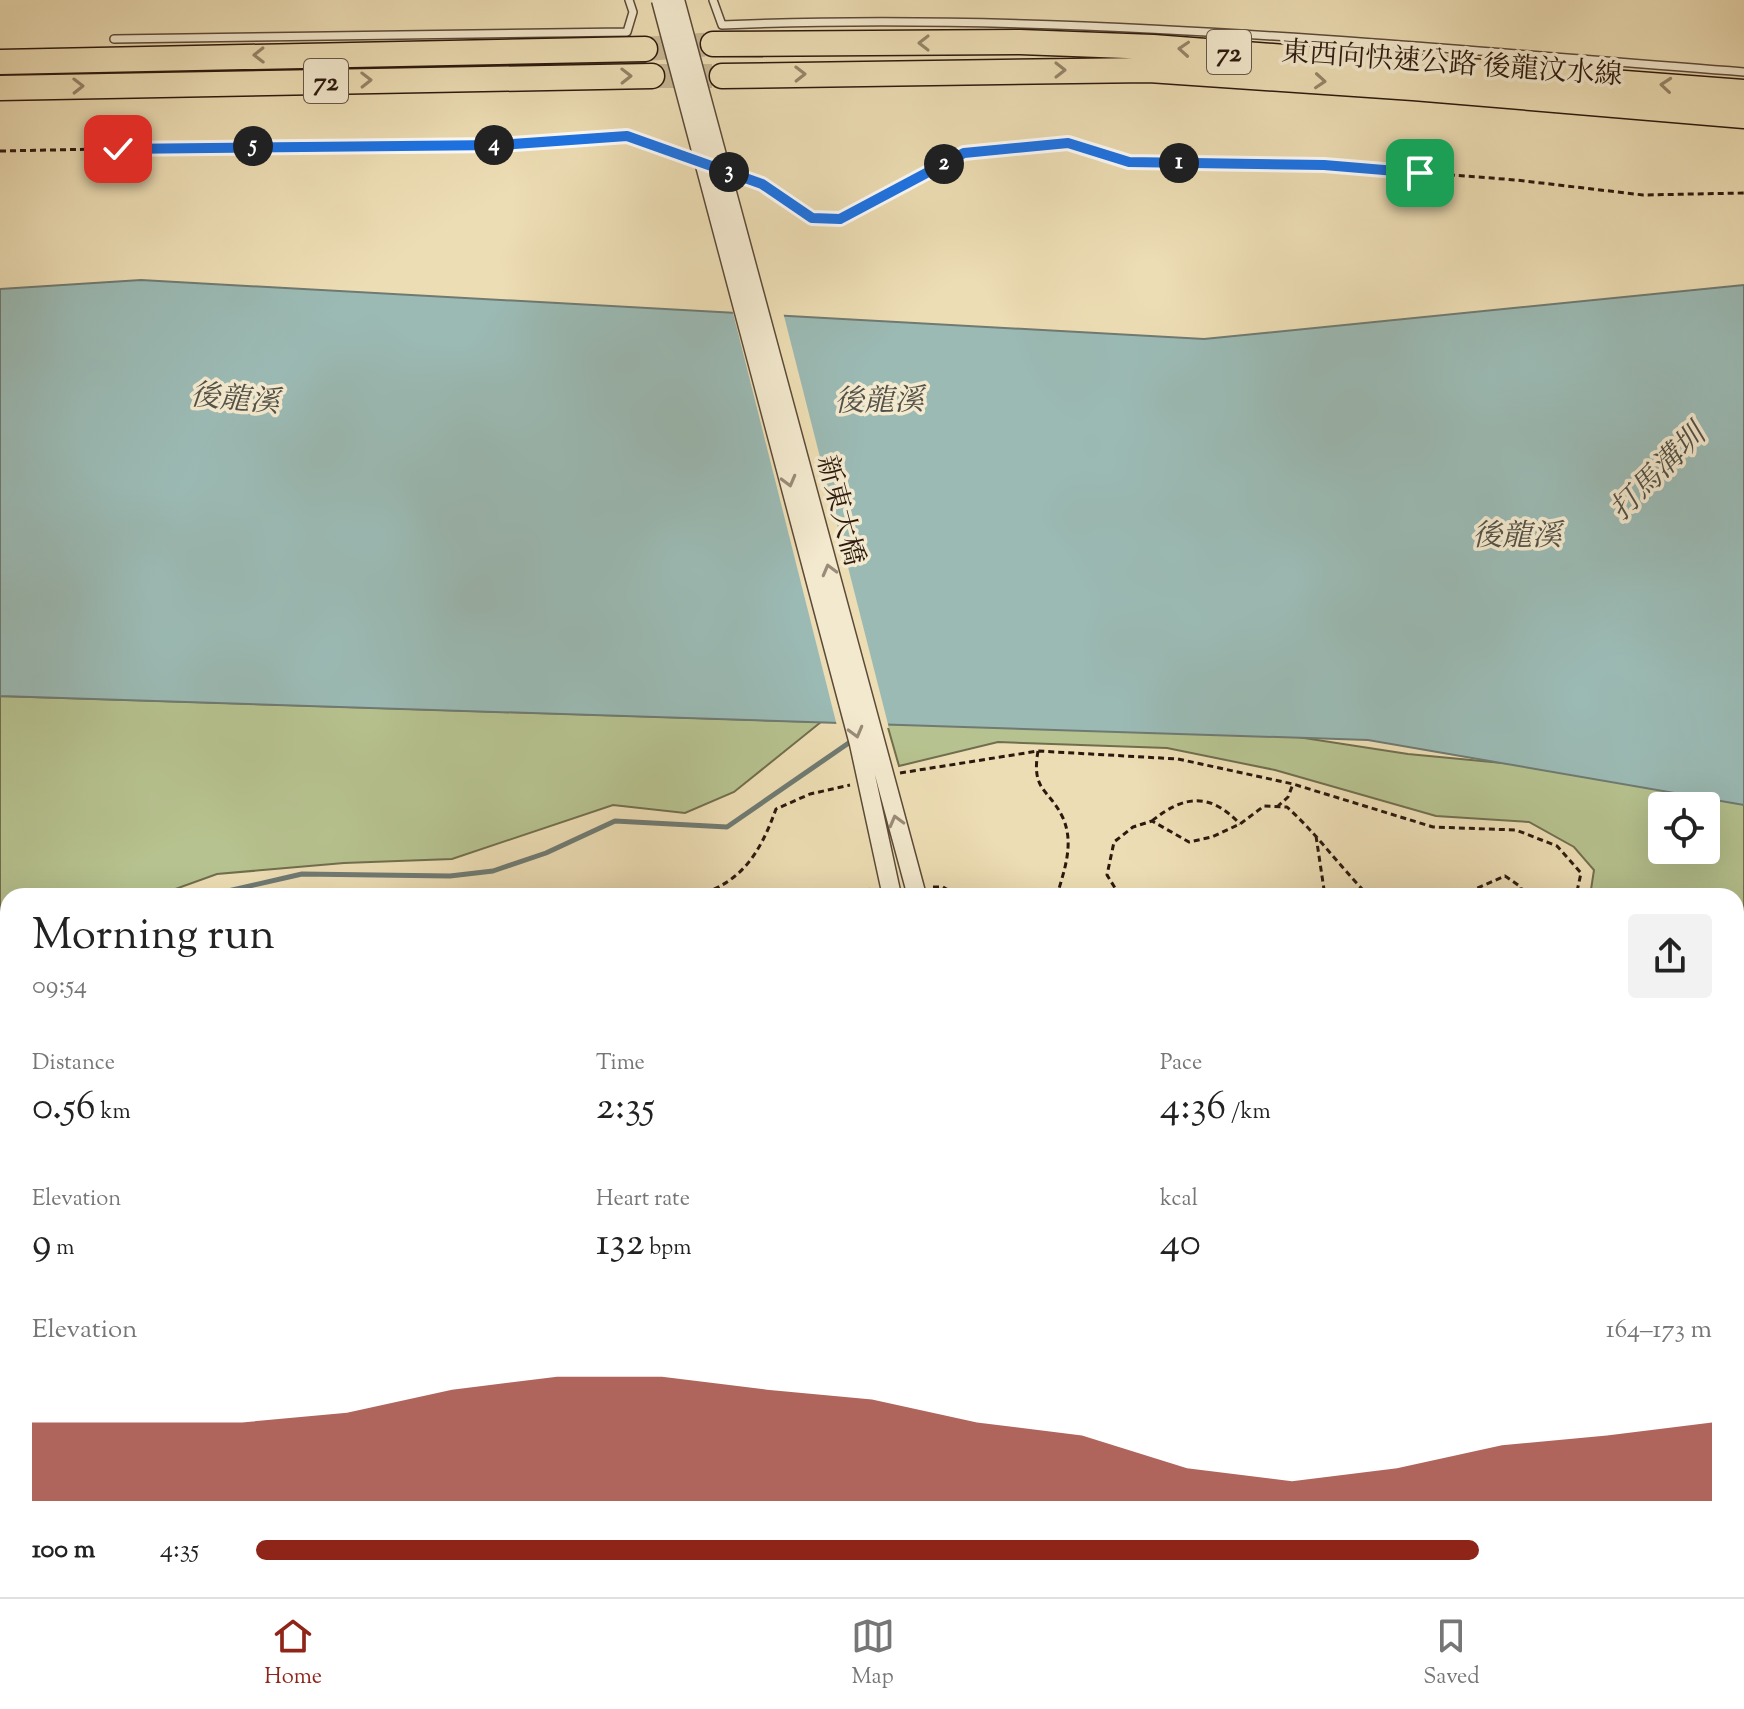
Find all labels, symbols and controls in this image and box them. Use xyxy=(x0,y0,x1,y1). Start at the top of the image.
road number: 72 xyxy=(1207,30,1251,74)
street label: 東西向快速公路 後龍汶水線 xyxy=(1280,33,1624,97)
one-way arrow xyxy=(917,34,930,52)
one-way arrow xyxy=(1177,41,1190,58)
one-way arrow xyxy=(252,46,265,64)
road number: 72 xyxy=(304,59,348,103)
one-way arrow xyxy=(1054,61,1067,79)
one-way arrow xyxy=(794,65,807,83)
one-way arrow xyxy=(620,68,633,85)
one-way arrow xyxy=(360,72,373,89)
one-way arrow xyxy=(1314,73,1327,90)
one-way arrow xyxy=(72,77,85,95)
one-way arrow xyxy=(1659,77,1672,94)
pin xyxy=(84,115,152,183)
pin: 4 xyxy=(474,125,514,165)
pin: 5 xyxy=(233,126,273,166)
icon: check xyxy=(96,127,140,171)
text: 4 xyxy=(488,129,500,161)
text: 5 xyxy=(249,130,257,162)
pin xyxy=(1386,139,1454,207)
pin: 1 xyxy=(1159,143,1199,183)
pin: 2 xyxy=(924,144,964,184)
text: 1 xyxy=(1175,147,1183,179)
text: 2 xyxy=(939,148,949,180)
icon: arrive xyxy=(1398,151,1442,195)
pin: 3 xyxy=(709,152,749,192)
text: 3 xyxy=(725,156,733,188)
water label: 後龍溪 xyxy=(188,375,284,426)
water label: 後龍溪 xyxy=(834,380,927,425)
water label: 打馬溝圳 xyxy=(1601,413,1720,531)
street label: 新東大橋 xyxy=(805,452,873,570)
one-way arrow xyxy=(780,474,796,488)
water label: 後龍溪 xyxy=(1472,516,1565,559)
one-way arrow xyxy=(821,563,838,577)
one-way arrow xyxy=(846,725,863,739)
map controls xyxy=(1648,792,1720,864)
button: locate xyxy=(1648,792,1720,864)
one-way arrow xyxy=(889,814,906,828)
text: Morning run xyxy=(32,906,275,969)
button: share xyxy=(1628,914,1712,998)
text: 09:54 xyxy=(32,968,87,1005)
text: Distance xyxy=(32,1048,115,1080)
text: Time xyxy=(596,1048,645,1080)
text: Pace xyxy=(1160,1048,1202,1080)
text: 0.56 xyxy=(32,1080,96,1137)
text: 2:35 xyxy=(596,1080,655,1137)
text: 4:36 xyxy=(1160,1080,1226,1137)
text: km xyxy=(96,1097,131,1129)
text: /km xyxy=(1226,1097,1271,1129)
text: Elevation xyxy=(32,1184,121,1216)
text: Heart rate xyxy=(596,1184,690,1216)
text: kcal xyxy=(1160,1184,1198,1216)
text: 9 xyxy=(32,1216,51,1273)
text: 132 xyxy=(596,1216,644,1273)
text: 40 xyxy=(1160,1216,1201,1273)
text: m xyxy=(51,1233,74,1265)
text: bpm xyxy=(644,1233,691,1265)
text: Elevation xyxy=(32,1312,137,1349)
text: 164–173 m xyxy=(1606,1312,1712,1349)
text: 100 m xyxy=(32,1532,95,1569)
text: 4:35 xyxy=(160,1532,199,1569)
tab: Home xyxy=(264,1614,322,1694)
tab: Map xyxy=(851,1614,895,1694)
tab: Saved xyxy=(1423,1614,1480,1694)

